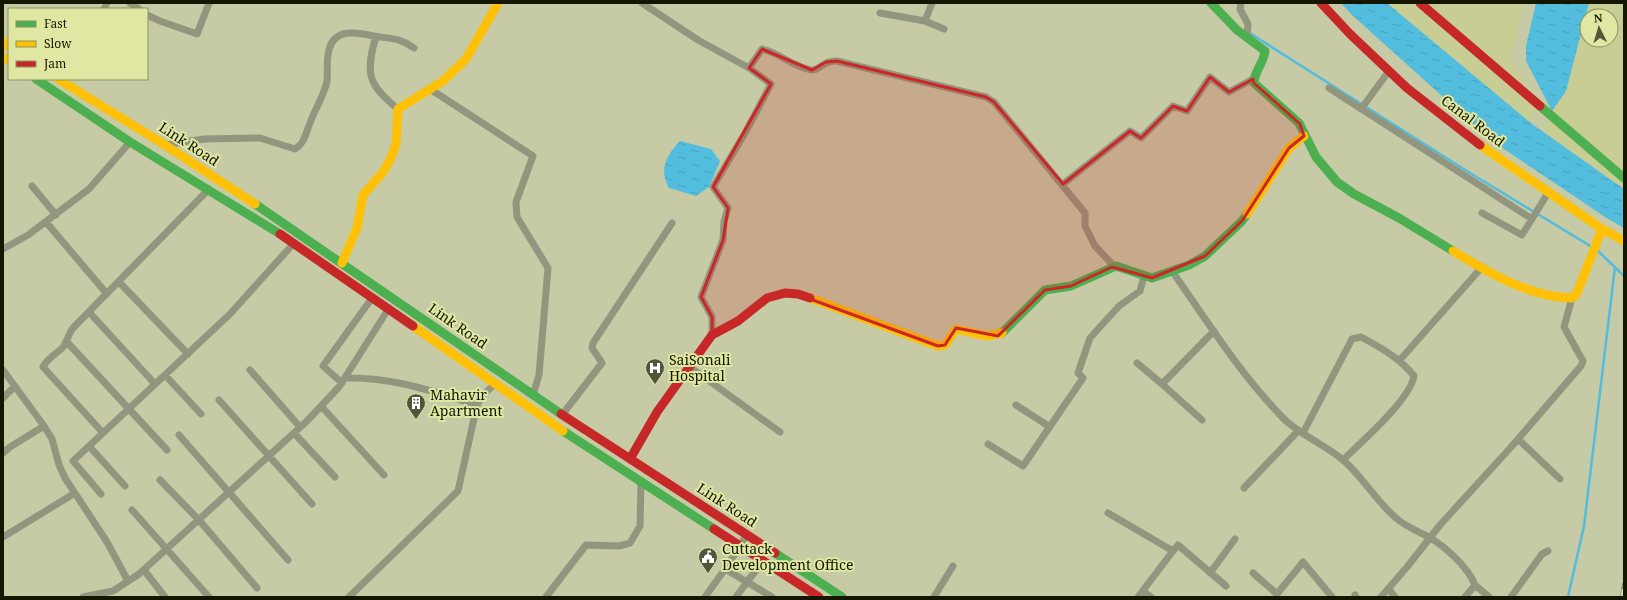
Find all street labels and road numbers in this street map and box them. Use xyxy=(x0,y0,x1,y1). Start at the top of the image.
street label: Canal Road xyxy=(1438,90,1509,151)
street label: Link Road xyxy=(156,117,223,170)
street label: Link Road xyxy=(425,298,492,353)
street label: Link Road xyxy=(694,478,761,531)

